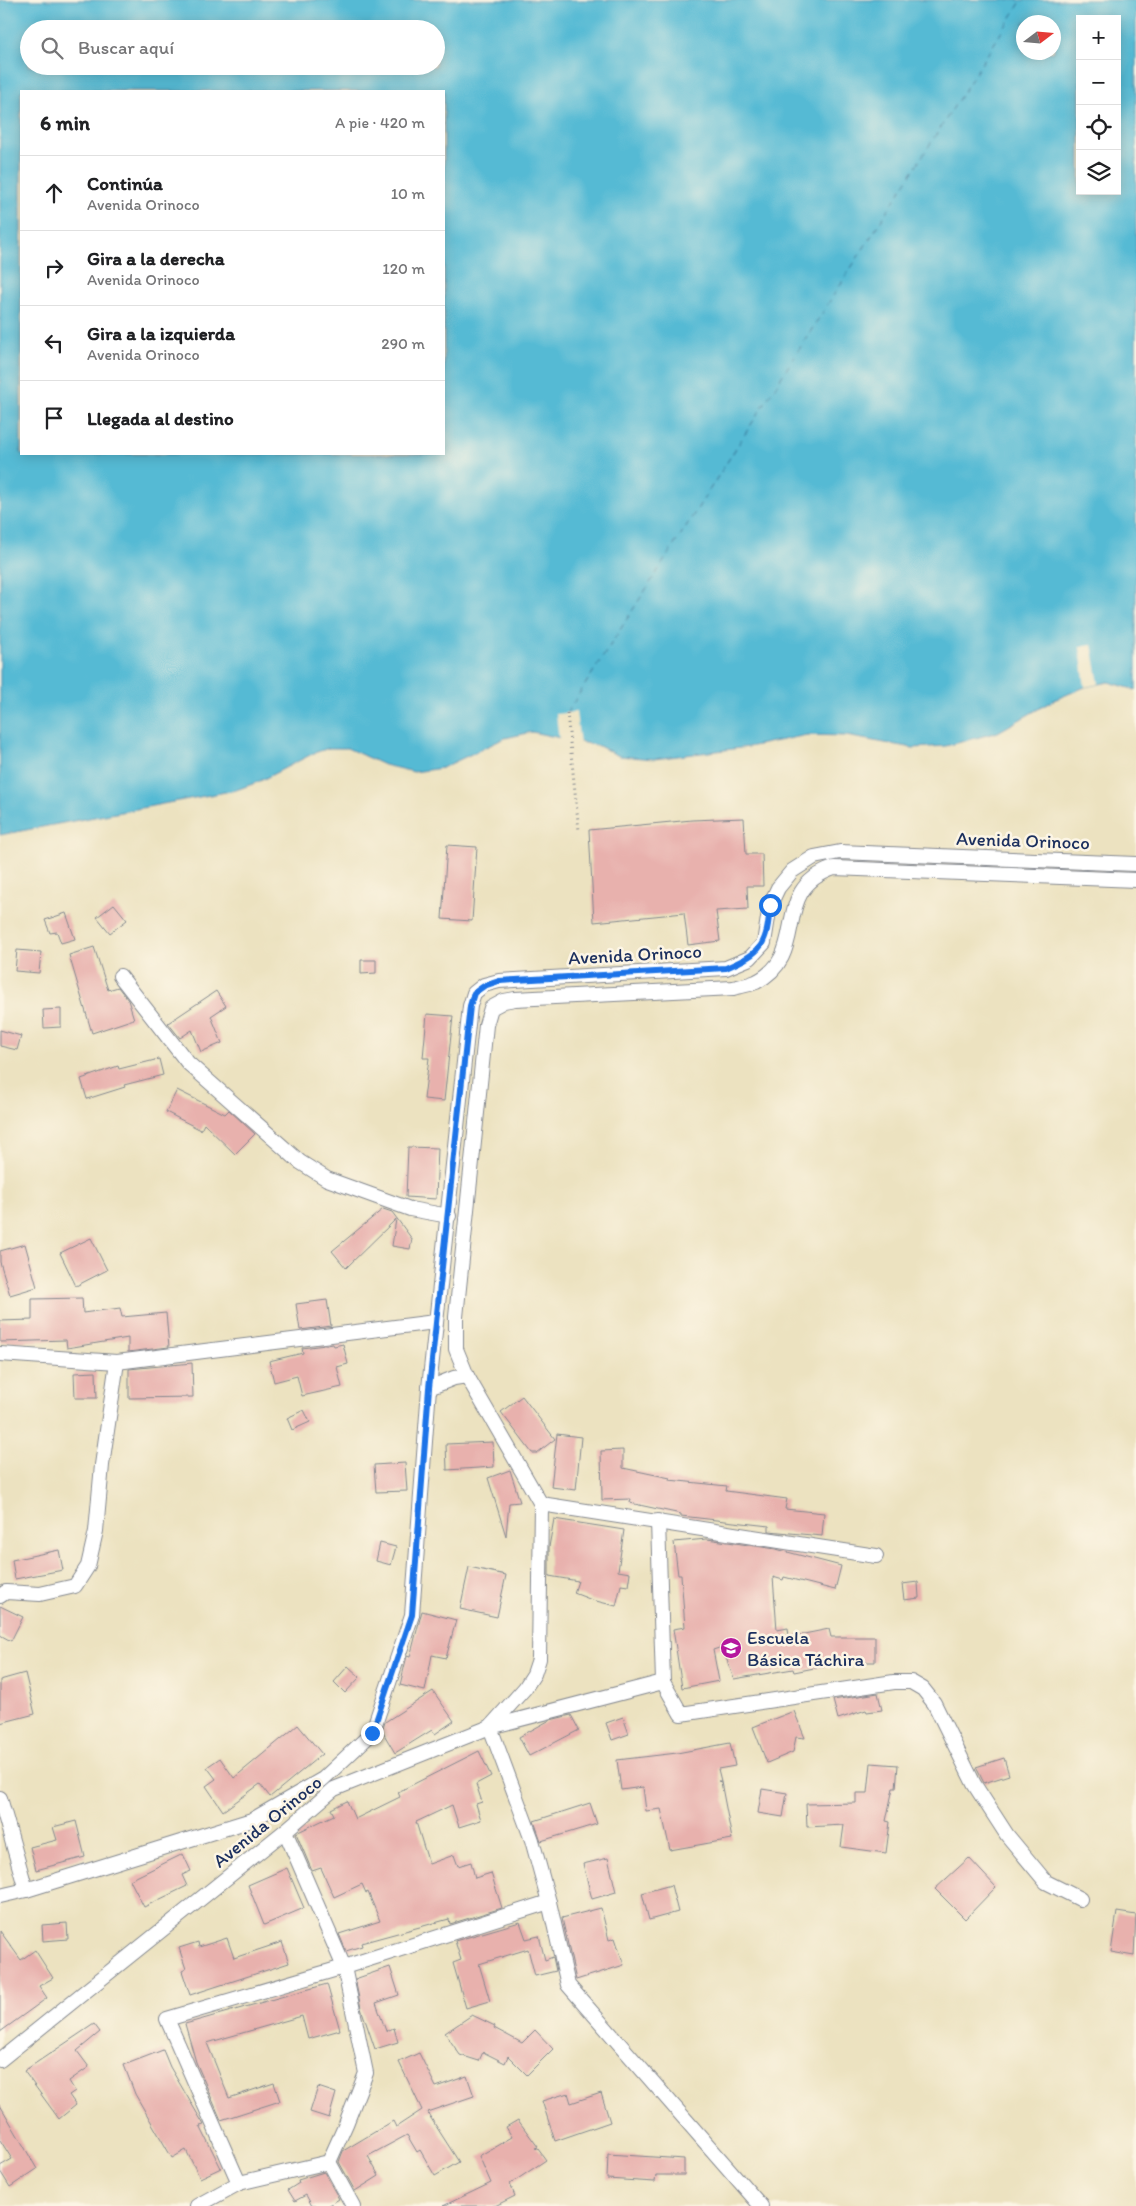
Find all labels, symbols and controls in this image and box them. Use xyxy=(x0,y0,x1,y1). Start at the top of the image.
north arrow xyxy=(1016,15,1061,60)
map controls xyxy=(1076,15,1121,195)
button: + xyxy=(1076,15,1121,60)
search box xyxy=(20,20,445,75)
icon: search xyxy=(38,34,66,62)
text: Buscar aquí xyxy=(78,36,174,59)
button: − xyxy=(1076,60,1121,105)
button: locate xyxy=(1076,105,1121,150)
text: 6 min xyxy=(40,110,90,135)
text: A pie · 420 m xyxy=(335,113,425,132)
button: layers xyxy=(1076,150,1121,195)
text: Continúa xyxy=(87,172,163,195)
icon: ahead xyxy=(40,179,68,207)
text: 10 m xyxy=(391,184,425,203)
text: Avenida Orinoco xyxy=(87,195,200,214)
text: Gira a la derecha xyxy=(87,247,225,270)
icon: right xyxy=(40,254,68,282)
text: 120 m xyxy=(382,259,425,278)
text: Avenida Orinoco xyxy=(87,270,200,289)
text: Gira a la izquierda xyxy=(87,322,235,345)
icon: left xyxy=(40,329,68,357)
text: 290 m xyxy=(381,334,425,353)
text: Avenida Orinoco xyxy=(87,345,200,364)
icon: arrive xyxy=(40,404,68,432)
text: Llegada al destino xyxy=(87,407,234,430)
street label: Avenida Orinoco xyxy=(956,827,1090,854)
route start xyxy=(759,894,782,917)
street label: Avenida Orinoco xyxy=(568,940,702,969)
place label: Escuela Básica Táchira xyxy=(747,1626,865,1671)
school or university icon: Escuela Básica Táchira xyxy=(719,1636,743,1660)
route end xyxy=(361,1722,384,1745)
street label: Avenida Orinoco xyxy=(208,1770,327,1872)

